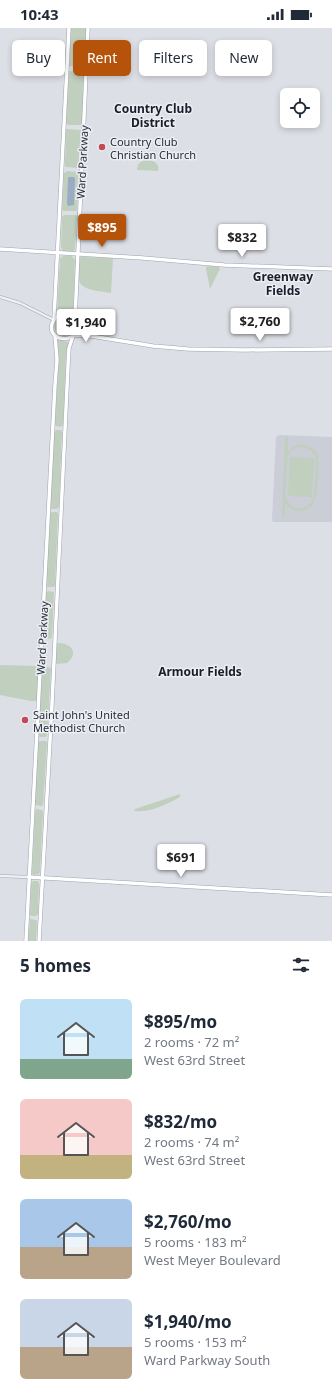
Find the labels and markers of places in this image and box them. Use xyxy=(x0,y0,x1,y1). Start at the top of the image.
place label: Country Club Christian Church xyxy=(110,134,196,162)
marker: Country Club Christian Church xyxy=(97,142,107,152)
pin: $895 xyxy=(78,214,126,248)
pin: $832 xyxy=(218,224,266,258)
pin: $2,760 xyxy=(227,308,293,342)
pin: $1,940 xyxy=(53,309,119,343)
place label: Saint John's United Methodist Church xyxy=(33,707,130,735)
marker: Saint John's United Methodist Church xyxy=(20,715,30,725)
pin: $691 xyxy=(157,844,205,878)

